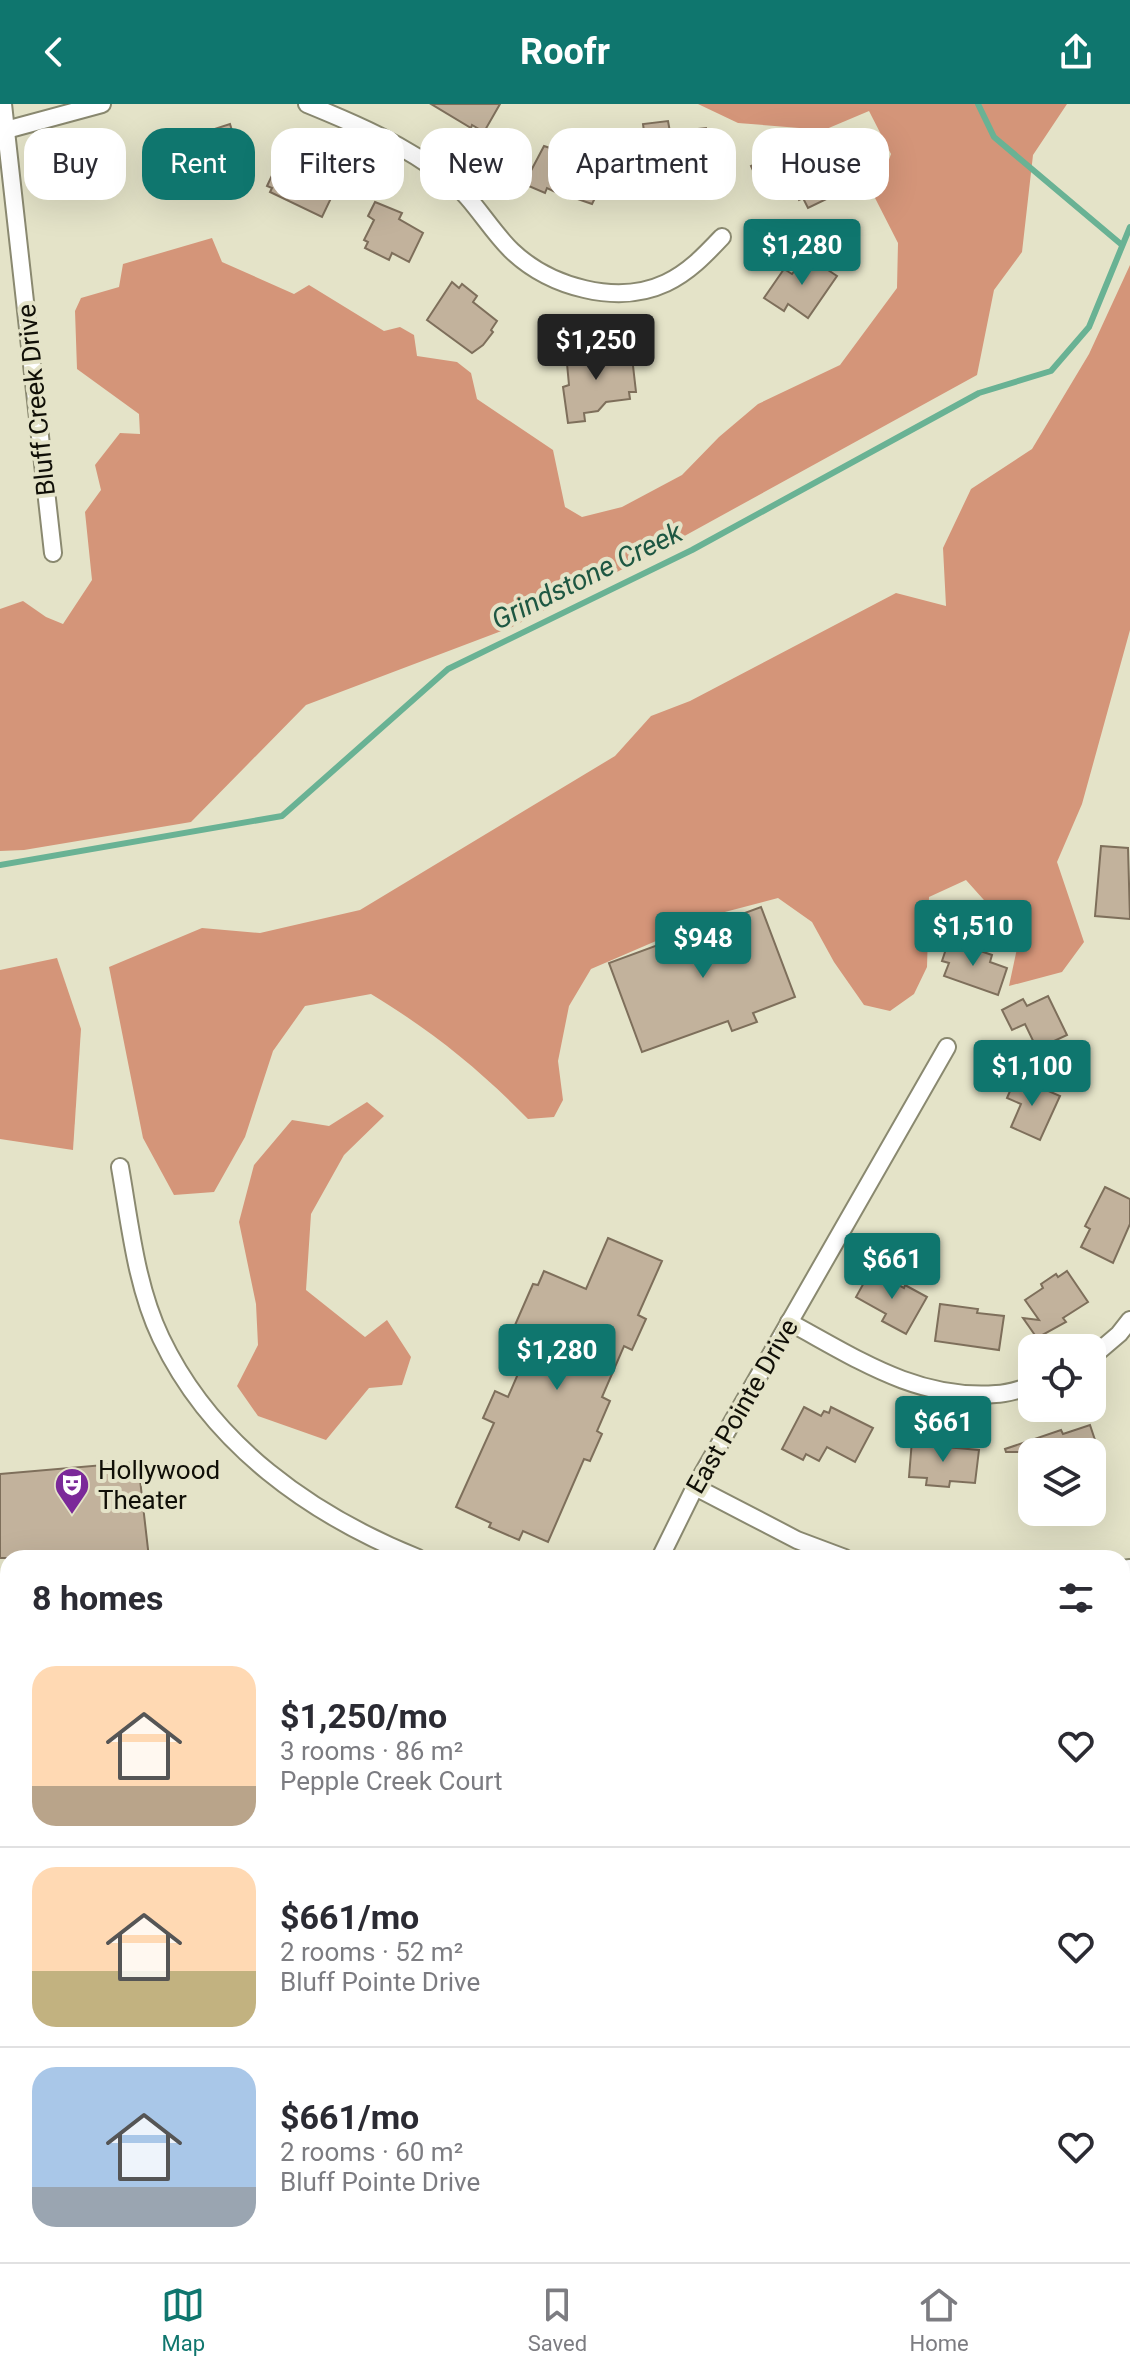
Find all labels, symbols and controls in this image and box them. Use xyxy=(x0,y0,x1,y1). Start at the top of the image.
icon: back xyxy=(32,30,76,74)
icon: share xyxy=(1054,30,1098,74)
text: Roofr xyxy=(520,31,610,73)
chip: Buy xyxy=(24,128,126,200)
chip: Rent xyxy=(142,128,255,200)
chip: Filters xyxy=(271,128,404,200)
chip: New xyxy=(420,128,532,200)
chip: Apartment xyxy=(548,128,736,200)
chip: House xyxy=(752,128,889,200)
pin: $1,280 xyxy=(737,219,867,287)
text: $1,280 xyxy=(762,230,842,260)
street label: Bluff Creek Drive xyxy=(11,303,61,497)
pin: $1,250 xyxy=(531,314,661,382)
text: $1,250 xyxy=(556,325,636,355)
water label: Grindstone Creek xyxy=(486,515,689,636)
pin: $1,510 xyxy=(908,900,1038,968)
text: $1,510 xyxy=(933,911,1013,941)
pin: $948 xyxy=(656,912,750,980)
text: $948 xyxy=(673,923,733,953)
pin: $1,100 xyxy=(967,1040,1097,1108)
text: $1,100 xyxy=(992,1051,1072,1081)
pin: $661 xyxy=(845,1233,939,1301)
text: $661 xyxy=(862,1244,922,1274)
street label: East Pointe Drive xyxy=(680,1314,804,1498)
pin: $1,280 xyxy=(492,1324,622,1392)
map controls xyxy=(1018,1334,1106,1526)
button: locate xyxy=(1018,1334,1106,1422)
text: $1,280 xyxy=(517,1335,597,1365)
pin: $661 xyxy=(896,1396,990,1464)
text: $661 xyxy=(913,1407,973,1437)
button: layers xyxy=(1018,1438,1106,1526)
place label: Hollywood Theater xyxy=(98,1455,220,1515)
theatre icon: Hollywood Theater xyxy=(53,1466,91,1516)
icon: filters xyxy=(1054,1576,1098,1620)
text: 8 homes xyxy=(32,1578,163,1618)
text: $1,250/mo xyxy=(280,1696,447,1736)
icon: home xyxy=(96,1698,192,1794)
icon: heart xyxy=(1054,1724,1098,1768)
text: 3 rooms · 86 m² xyxy=(280,1736,463,1766)
text: Pepple Creek Court xyxy=(280,1766,503,1796)
text: $661/mo xyxy=(280,1897,419,1937)
icon: home xyxy=(96,1899,192,1995)
icon: heart xyxy=(1054,1925,1098,1969)
text: 2 rooms · 52 m² xyxy=(280,1937,463,1967)
text: Bluff Pointe Drive xyxy=(280,1967,480,1997)
text: $661/mo xyxy=(280,2097,419,2137)
icon: home xyxy=(96,2099,192,2195)
icon: heart xyxy=(1054,2125,1098,2169)
text: 2 rooms · 60 m² xyxy=(280,2137,463,2167)
text: Bluff Pointe Drive xyxy=(280,2167,480,2197)
tab: Map xyxy=(161,2283,205,2356)
tab: Saved xyxy=(528,2283,587,2356)
tab: Home xyxy=(910,2283,969,2356)

